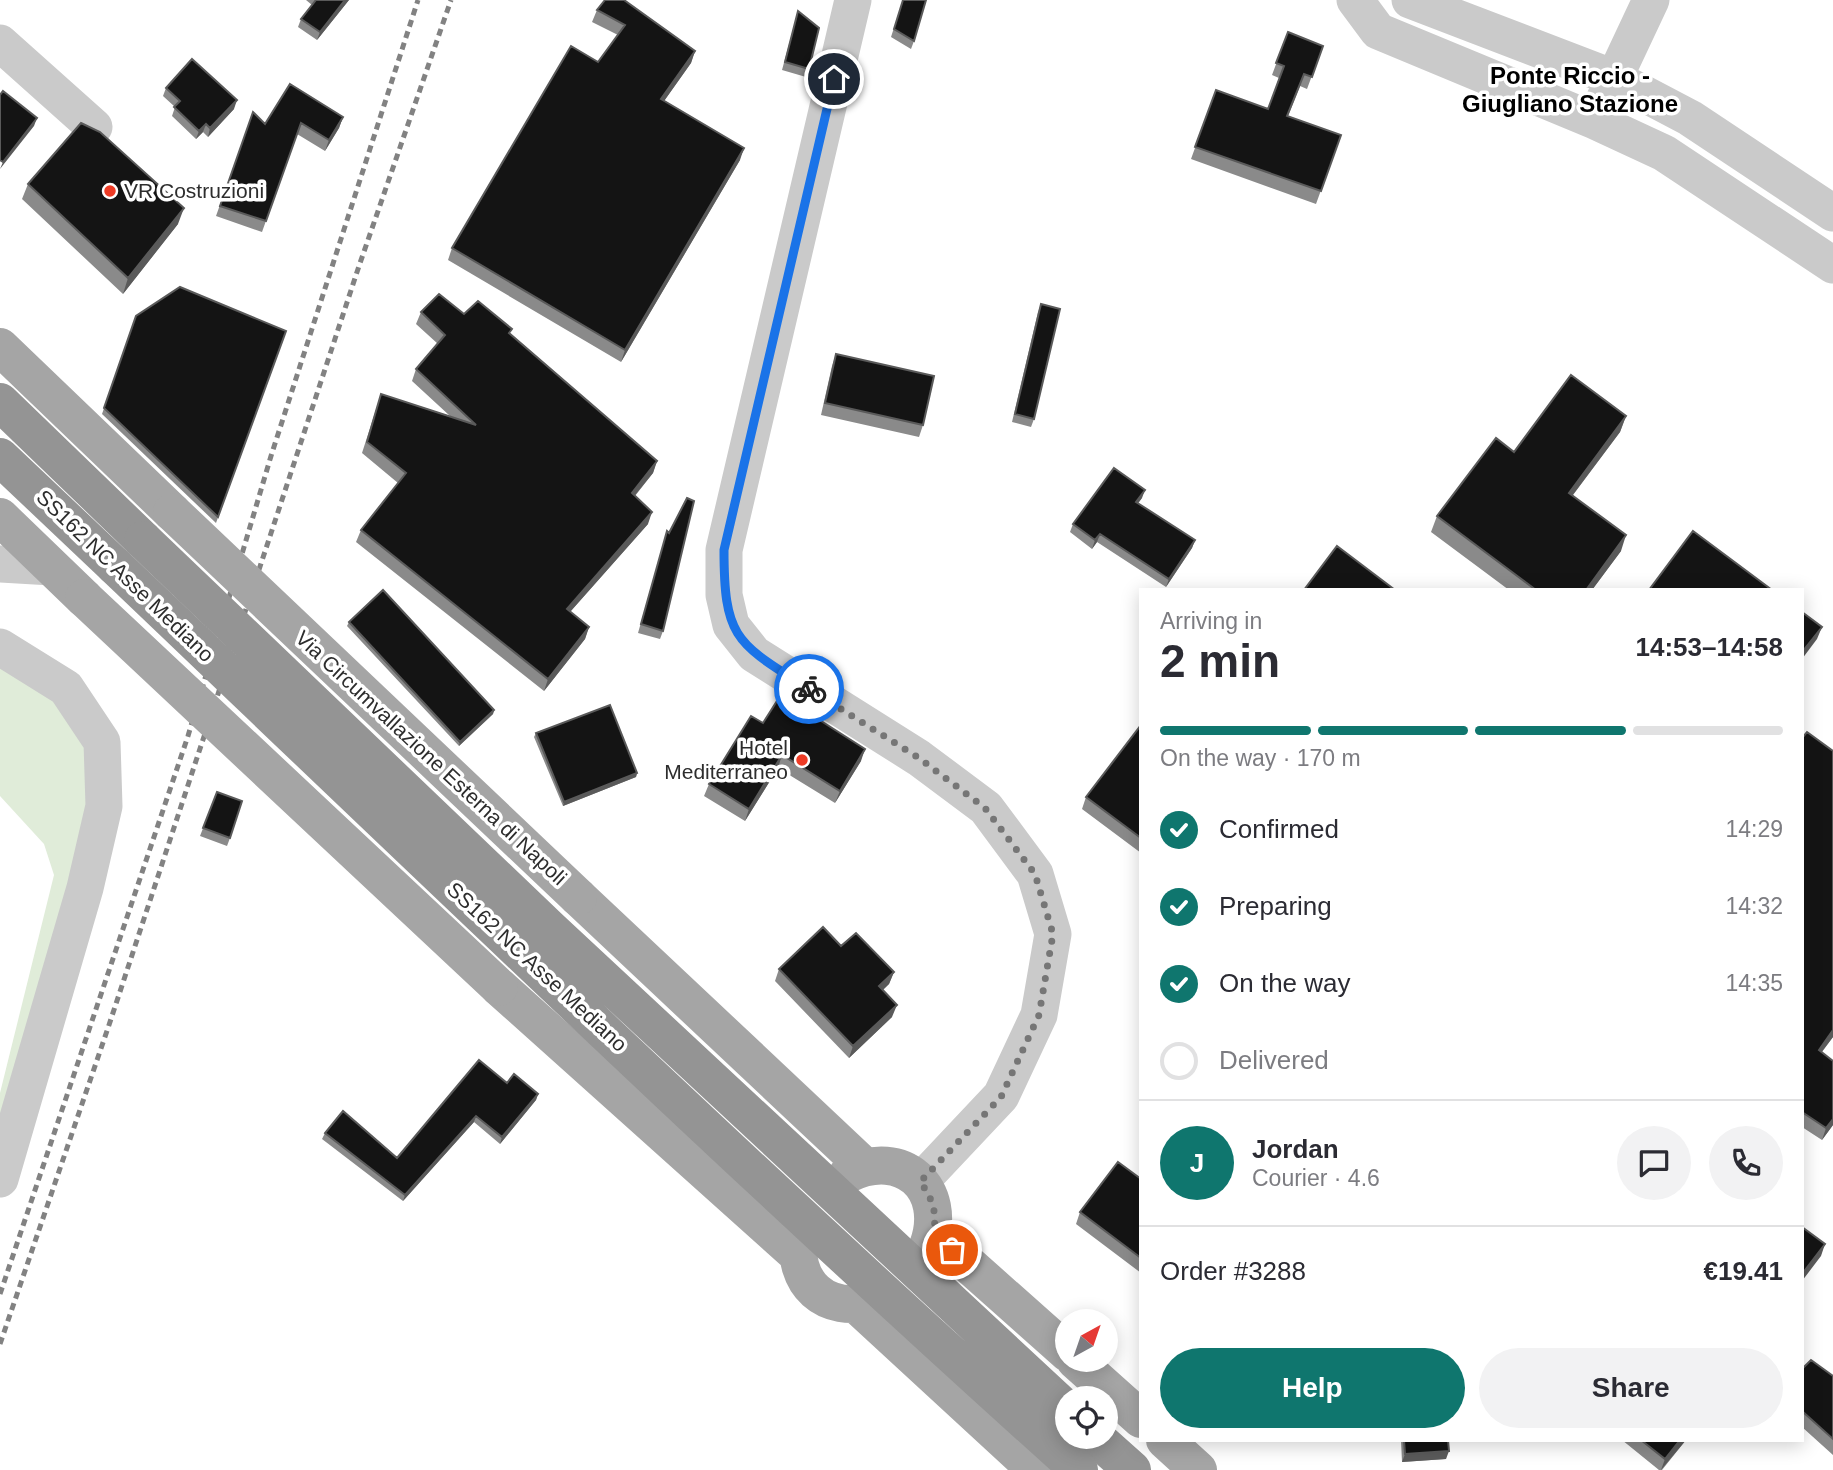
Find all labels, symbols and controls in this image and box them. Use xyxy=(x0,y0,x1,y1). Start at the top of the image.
pin xyxy=(804,49,864,109)
icon: home xyxy=(815,60,853,98)
district label: Ponte Riccio - Giugliano Stazione xyxy=(1462,62,1678,117)
place label: VR Costruzioni xyxy=(124,179,264,202)
marker: VR Costruzioni xyxy=(102,183,118,199)
street label: SS162 NC Asse Mediano xyxy=(32,485,219,666)
text: Arriving in xyxy=(1160,608,1262,634)
street label: Via Circumvallazione Esterna di Napoli xyxy=(291,626,571,889)
text: 14:53–14:58 xyxy=(1636,632,1783,662)
text: 2 min xyxy=(1160,635,1280,687)
courier xyxy=(774,654,844,724)
icon: bike xyxy=(790,670,828,708)
place label: Hotel Mediterraneo xyxy=(664,736,788,783)
text: On the way · 170 m xyxy=(1160,745,1361,771)
marker: Hotel Mediterraneo xyxy=(794,752,810,768)
icon: check xyxy=(1160,811,1198,849)
text: Confirmed xyxy=(1219,814,1339,844)
text: 14:29 xyxy=(1725,816,1783,842)
street label: SS162 NC Asse Mediano xyxy=(443,877,632,1056)
icon: check xyxy=(1160,888,1198,926)
text: Preparing xyxy=(1219,891,1332,921)
text: 14:32 xyxy=(1725,893,1783,919)
icon: check xyxy=(1160,965,1198,1003)
text: On the way xyxy=(1219,968,1351,998)
text: 14:35 xyxy=(1725,970,1783,996)
text: Delivered xyxy=(1219,1045,1329,1075)
button: chat xyxy=(1617,1126,1691,1200)
button: phone xyxy=(1709,1126,1783,1200)
text: Jordan xyxy=(1252,1134,1339,1164)
text: J xyxy=(1190,1148,1204,1178)
text: Courier · 4.6 xyxy=(1252,1165,1380,1191)
pin xyxy=(922,1220,982,1280)
icon: bag xyxy=(933,1231,971,1269)
text: Order #3288 xyxy=(1160,1256,1306,1286)
text: €19.41 xyxy=(1703,1256,1783,1286)
north arrow xyxy=(1055,1309,1118,1372)
map controls xyxy=(1055,1309,1118,1449)
button: Help xyxy=(1160,1348,1465,1428)
button: Share xyxy=(1479,1348,1783,1428)
button: locate xyxy=(1055,1386,1118,1449)

